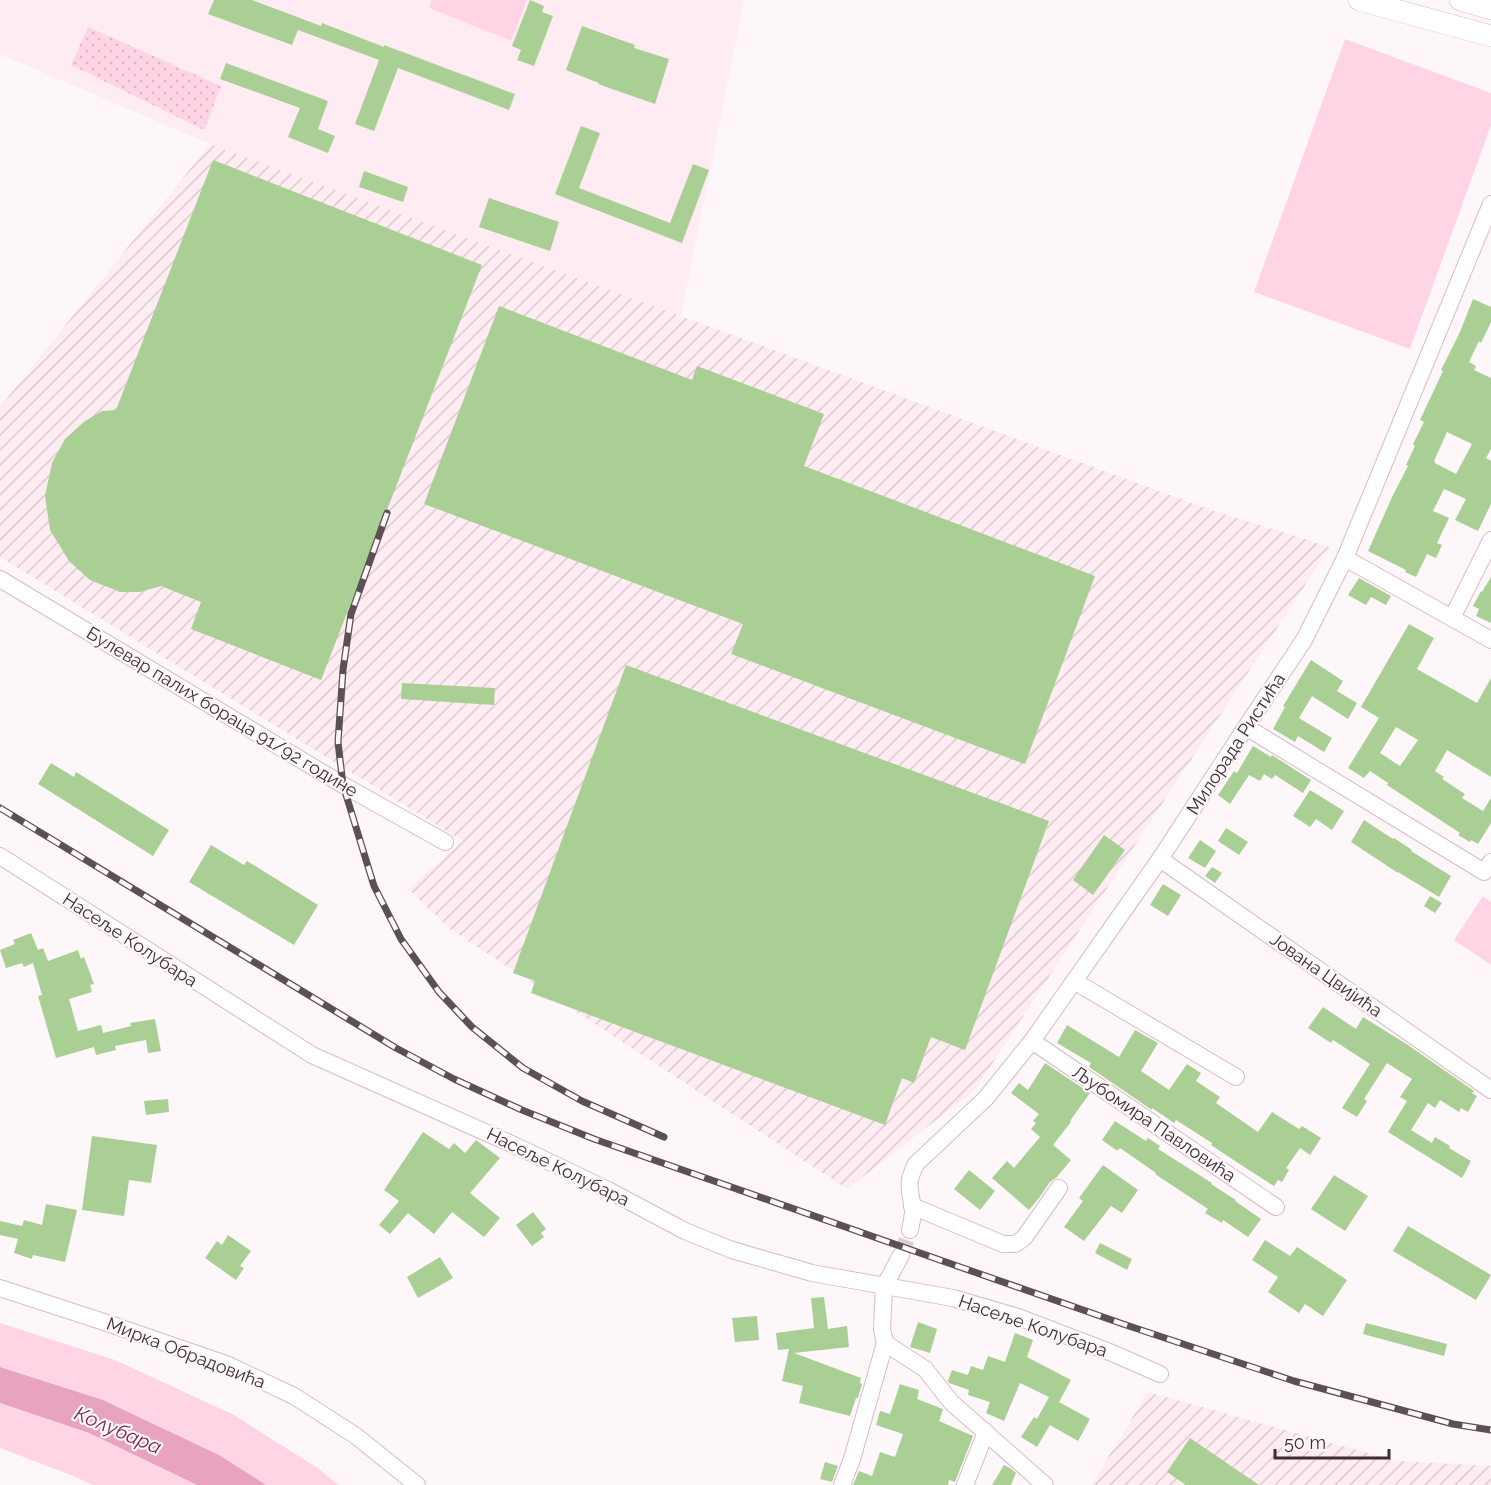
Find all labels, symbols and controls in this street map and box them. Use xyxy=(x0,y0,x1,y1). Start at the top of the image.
street label: Булевар палих бораца 91/92 године xyxy=(83,622,362,801)
street label: Милорада Ристића xyxy=(1182,669,1289,818)
street label: Насеље Колубара xyxy=(59,888,201,991)
street label: Јована Цвијића xyxy=(1266,928,1386,1021)
street label: Љубомира Павловића xyxy=(1069,1061,1240,1186)
street label: Насеље Колубара xyxy=(483,1123,633,1210)
street label: Насеље Колубара xyxy=(956,1290,1110,1361)
street label: Мирка Обрадовића xyxy=(104,1313,269,1393)
water label: Колубара xyxy=(71,1401,165,1459)
scale bar xyxy=(1275,1422,1389,1460)
text: 50 m xyxy=(1284,1432,1326,1453)

